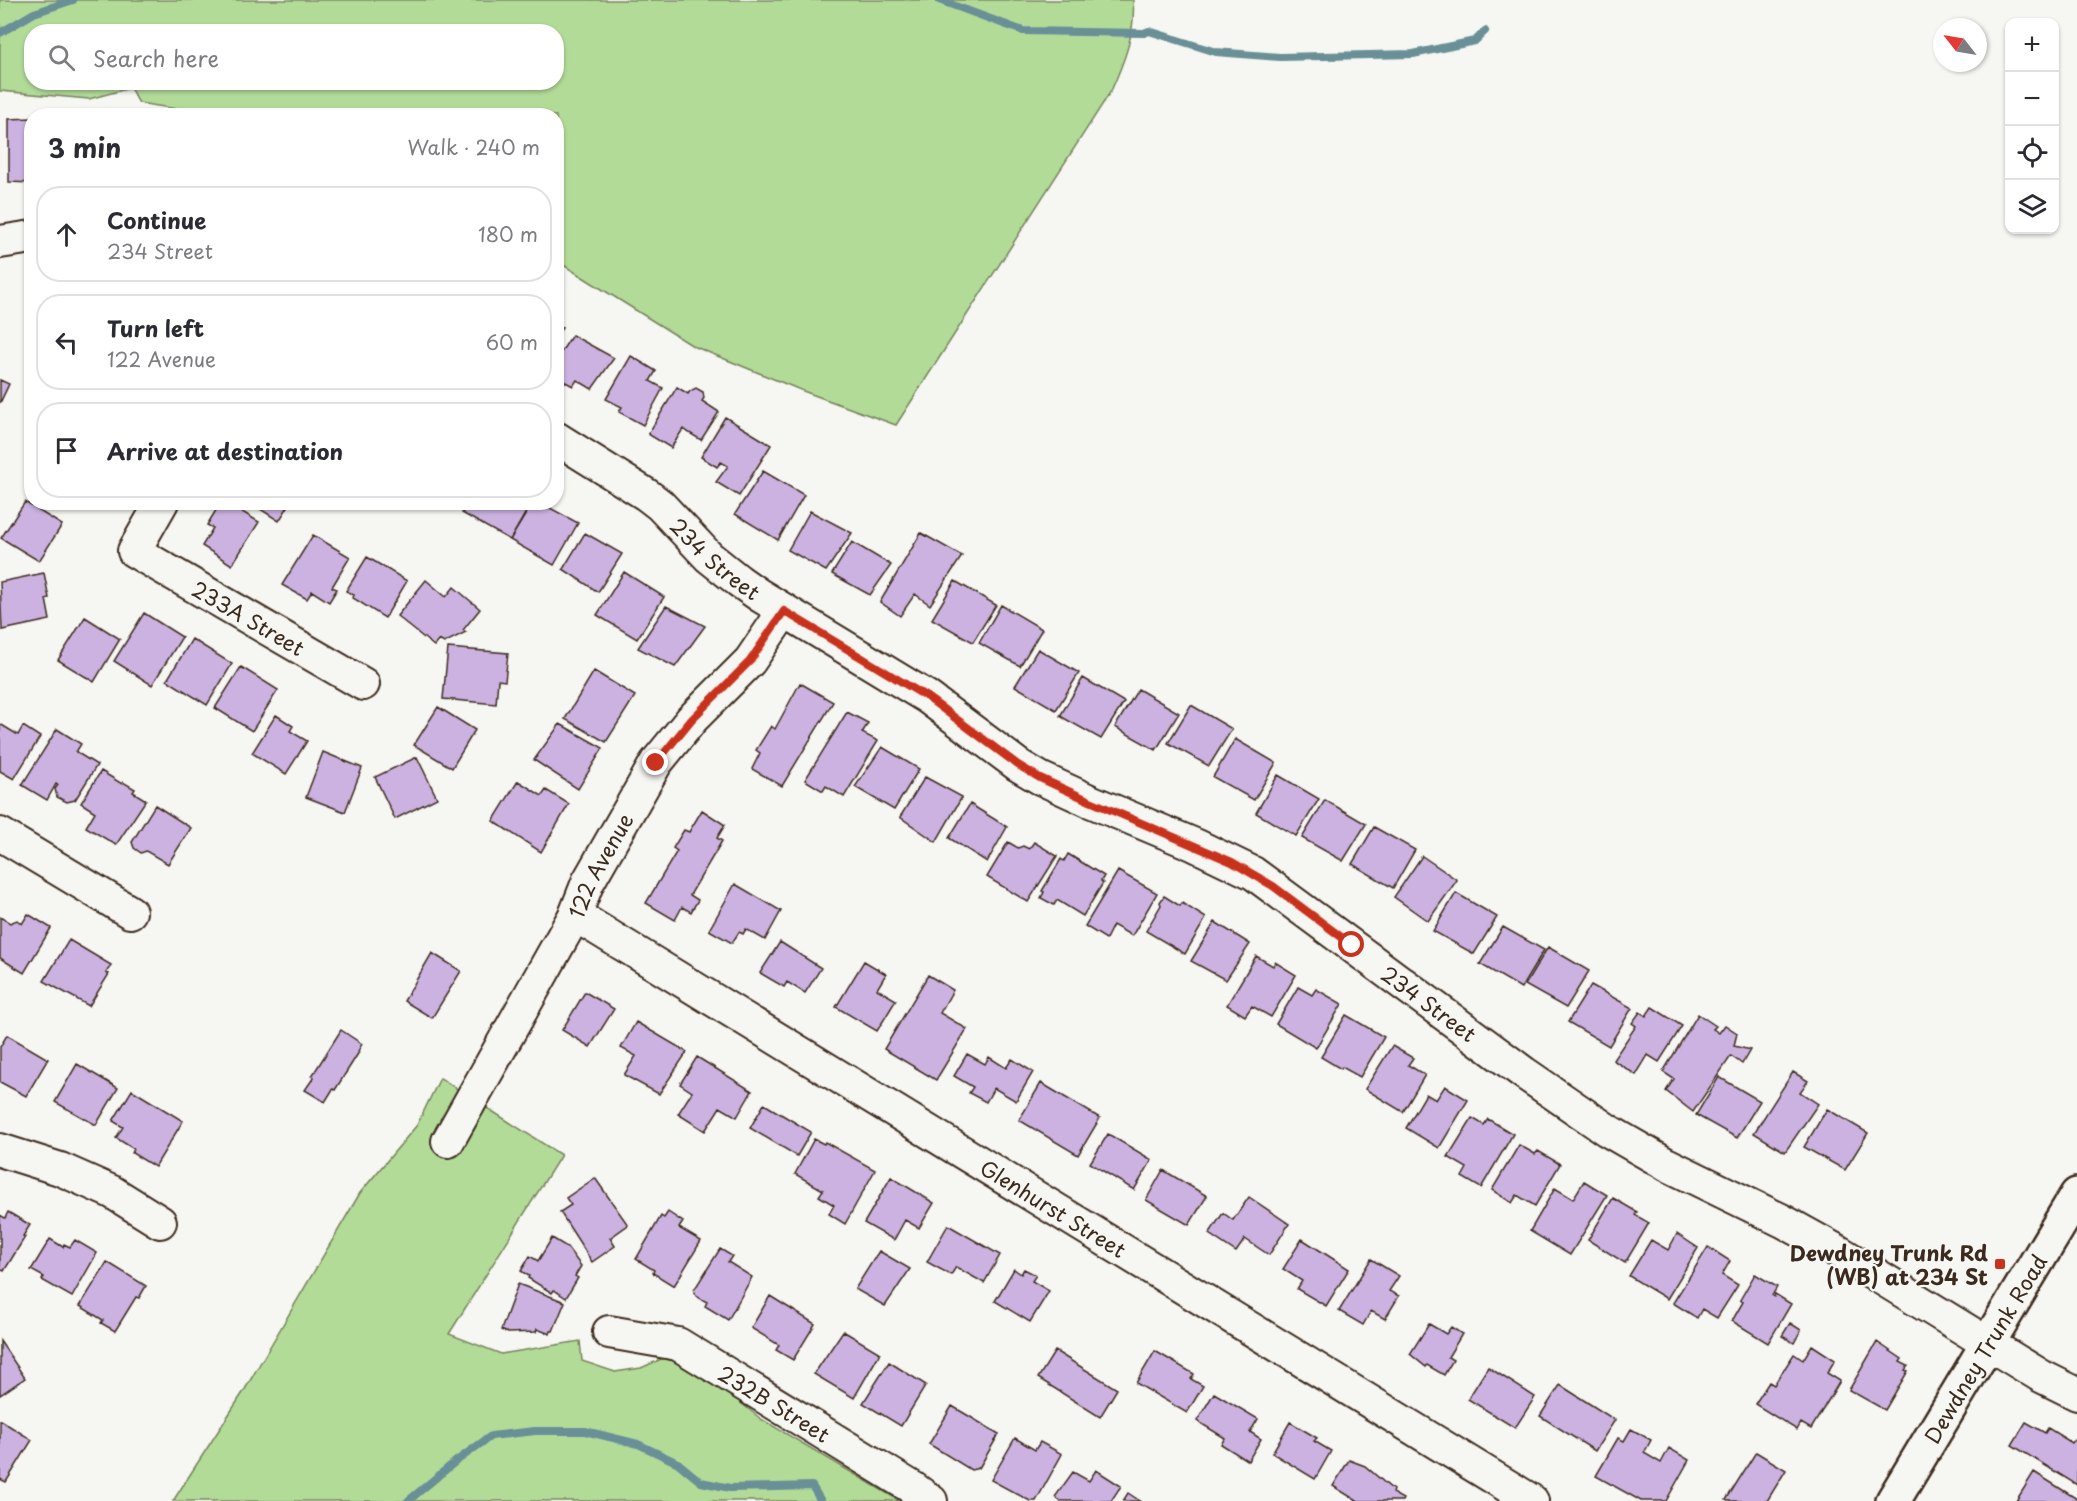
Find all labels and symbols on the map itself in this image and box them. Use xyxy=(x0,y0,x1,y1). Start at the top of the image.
north arrow xyxy=(1933,18,1987,72)
street label: 234 Street xyxy=(663,510,767,607)
street label: 233A Street xyxy=(186,572,311,663)
route end xyxy=(642,749,668,775)
street label: 122 Avenue xyxy=(560,807,640,922)
route start xyxy=(1338,931,1364,957)
street label: 234 Street xyxy=(1375,957,1483,1049)
street label: Glenhurst Street xyxy=(974,1151,1133,1265)
place label: Dewdney Trunk Rd (WB) at 234 St xyxy=(1790,1236,1988,1292)
street label: Dewdney Trunk Road xyxy=(1915,1248,2054,1449)
marker: Dewdney Trunk Rd (WB) at 234 St xyxy=(1993,1257,2007,1271)
street label: 232B Street xyxy=(712,1356,836,1450)

